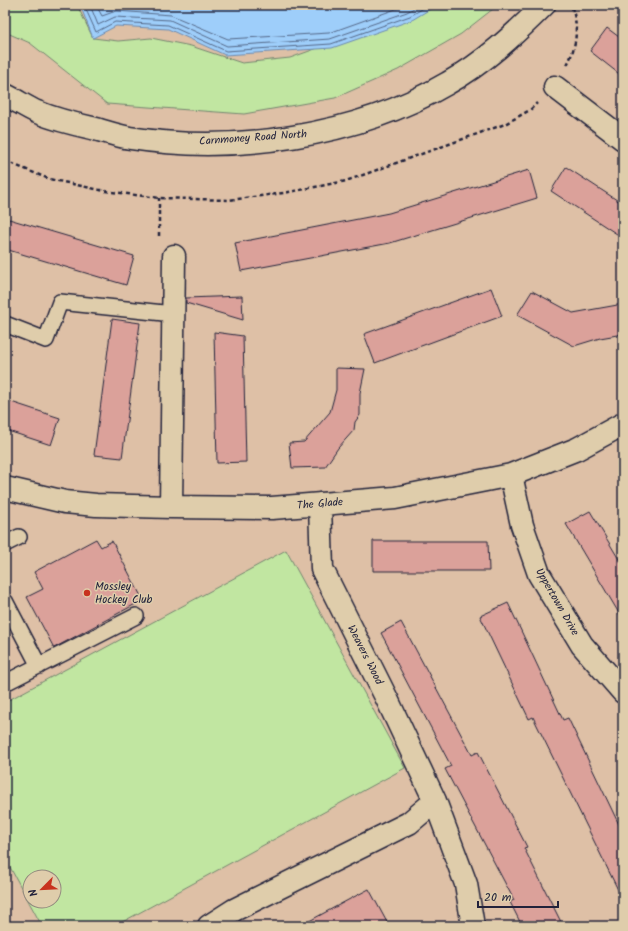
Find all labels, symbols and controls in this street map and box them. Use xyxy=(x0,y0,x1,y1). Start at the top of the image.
street label: Carnmoney Road North xyxy=(198,125,308,151)
street label: The Glade xyxy=(296,493,344,515)
street label: Uppertown Drive xyxy=(530,565,584,639)
place label: Mossley Hockey Club xyxy=(95,578,153,609)
marker: Mossley Hockey Club xyxy=(82,588,92,598)
street label: Weavers Wood xyxy=(342,622,388,689)
north arrow xyxy=(22,869,62,909)
scale bar xyxy=(478,883,558,909)
text: N xyxy=(24,886,43,899)
text: 20 m xyxy=(484,888,512,907)

